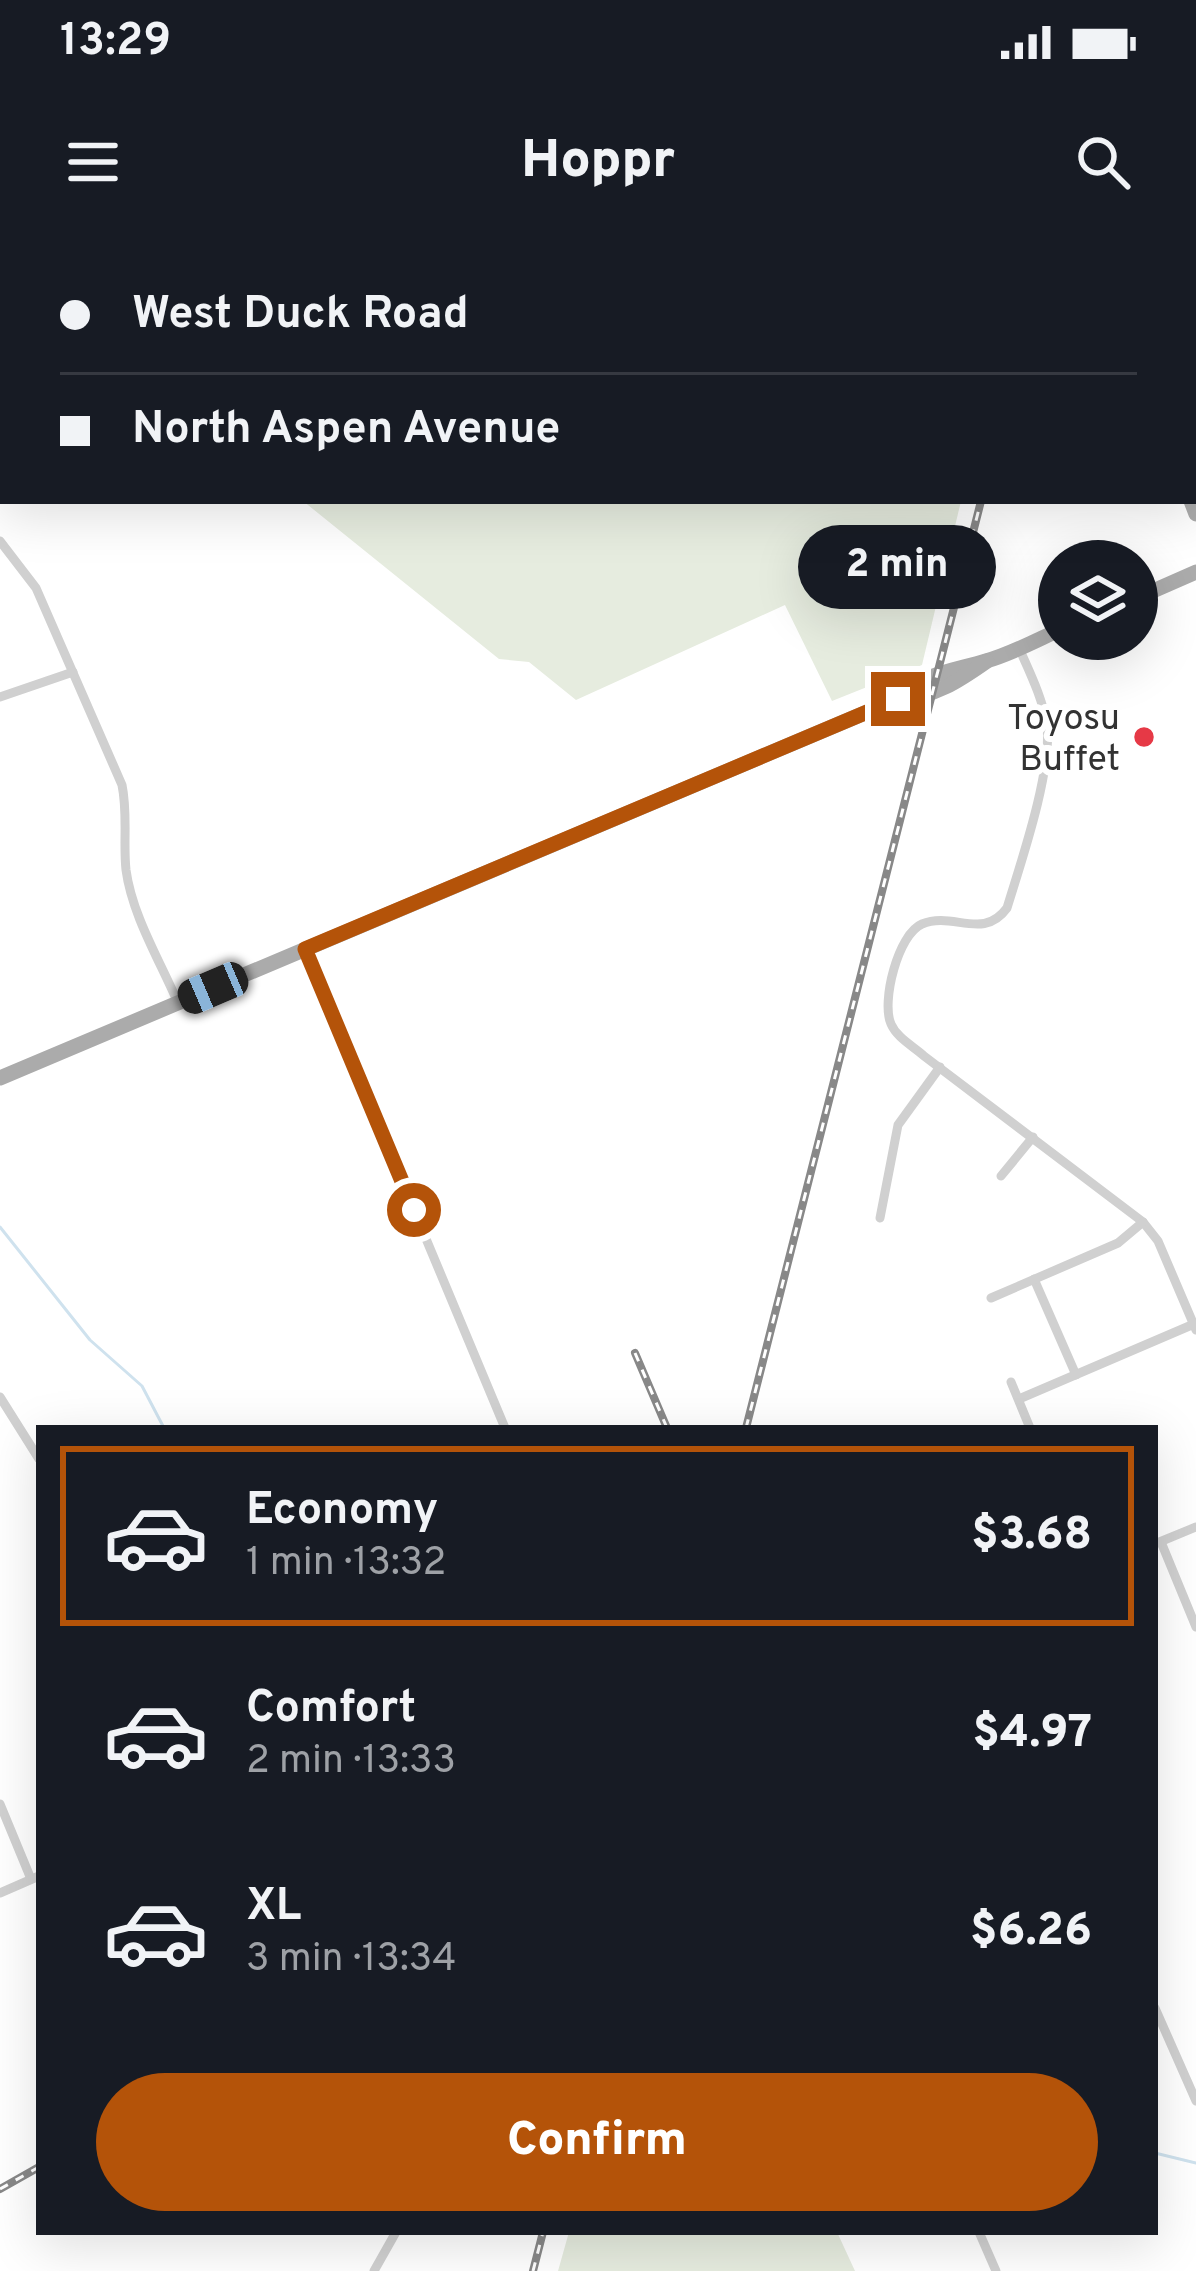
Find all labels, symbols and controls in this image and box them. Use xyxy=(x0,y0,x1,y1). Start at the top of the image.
text: 13:29 xyxy=(60,14,171,71)
text: Hoppr xyxy=(521,128,675,197)
icon: menu xyxy=(60,129,126,195)
icon: search xyxy=(1070,129,1136,195)
text: West Duck Road xyxy=(132,287,469,344)
text: North Aspen Avenue xyxy=(132,402,560,459)
callout: 2 min xyxy=(799,525,997,609)
map controls xyxy=(1038,540,1158,660)
button: layers xyxy=(1038,540,1158,660)
text: 2 min xyxy=(845,542,949,591)
route end xyxy=(871,672,925,726)
place label: Toyosu Buffet xyxy=(1007,697,1120,784)
marker: Toyosu Buffet xyxy=(1131,724,1157,750)
car xyxy=(173,957,253,1019)
route start xyxy=(387,1183,441,1237)
icon: car xyxy=(102,1482,210,1590)
text: Economy xyxy=(246,1483,438,1540)
text: $3.68 xyxy=(971,1508,1092,1565)
text: 1 min · 13:32 xyxy=(246,1540,446,1589)
icon: car xyxy=(102,1680,210,1788)
text: Comfort xyxy=(246,1681,416,1738)
text: $4.97 xyxy=(973,1706,1092,1763)
text: 2 min · 13:33 xyxy=(246,1738,456,1787)
icon: car xyxy=(102,1878,210,1986)
text: XL xyxy=(246,1879,301,1936)
text: $6.26 xyxy=(970,1904,1092,1961)
text: 3 min · 13:34 xyxy=(246,1936,456,1985)
button: Confirm xyxy=(96,2073,1098,2211)

